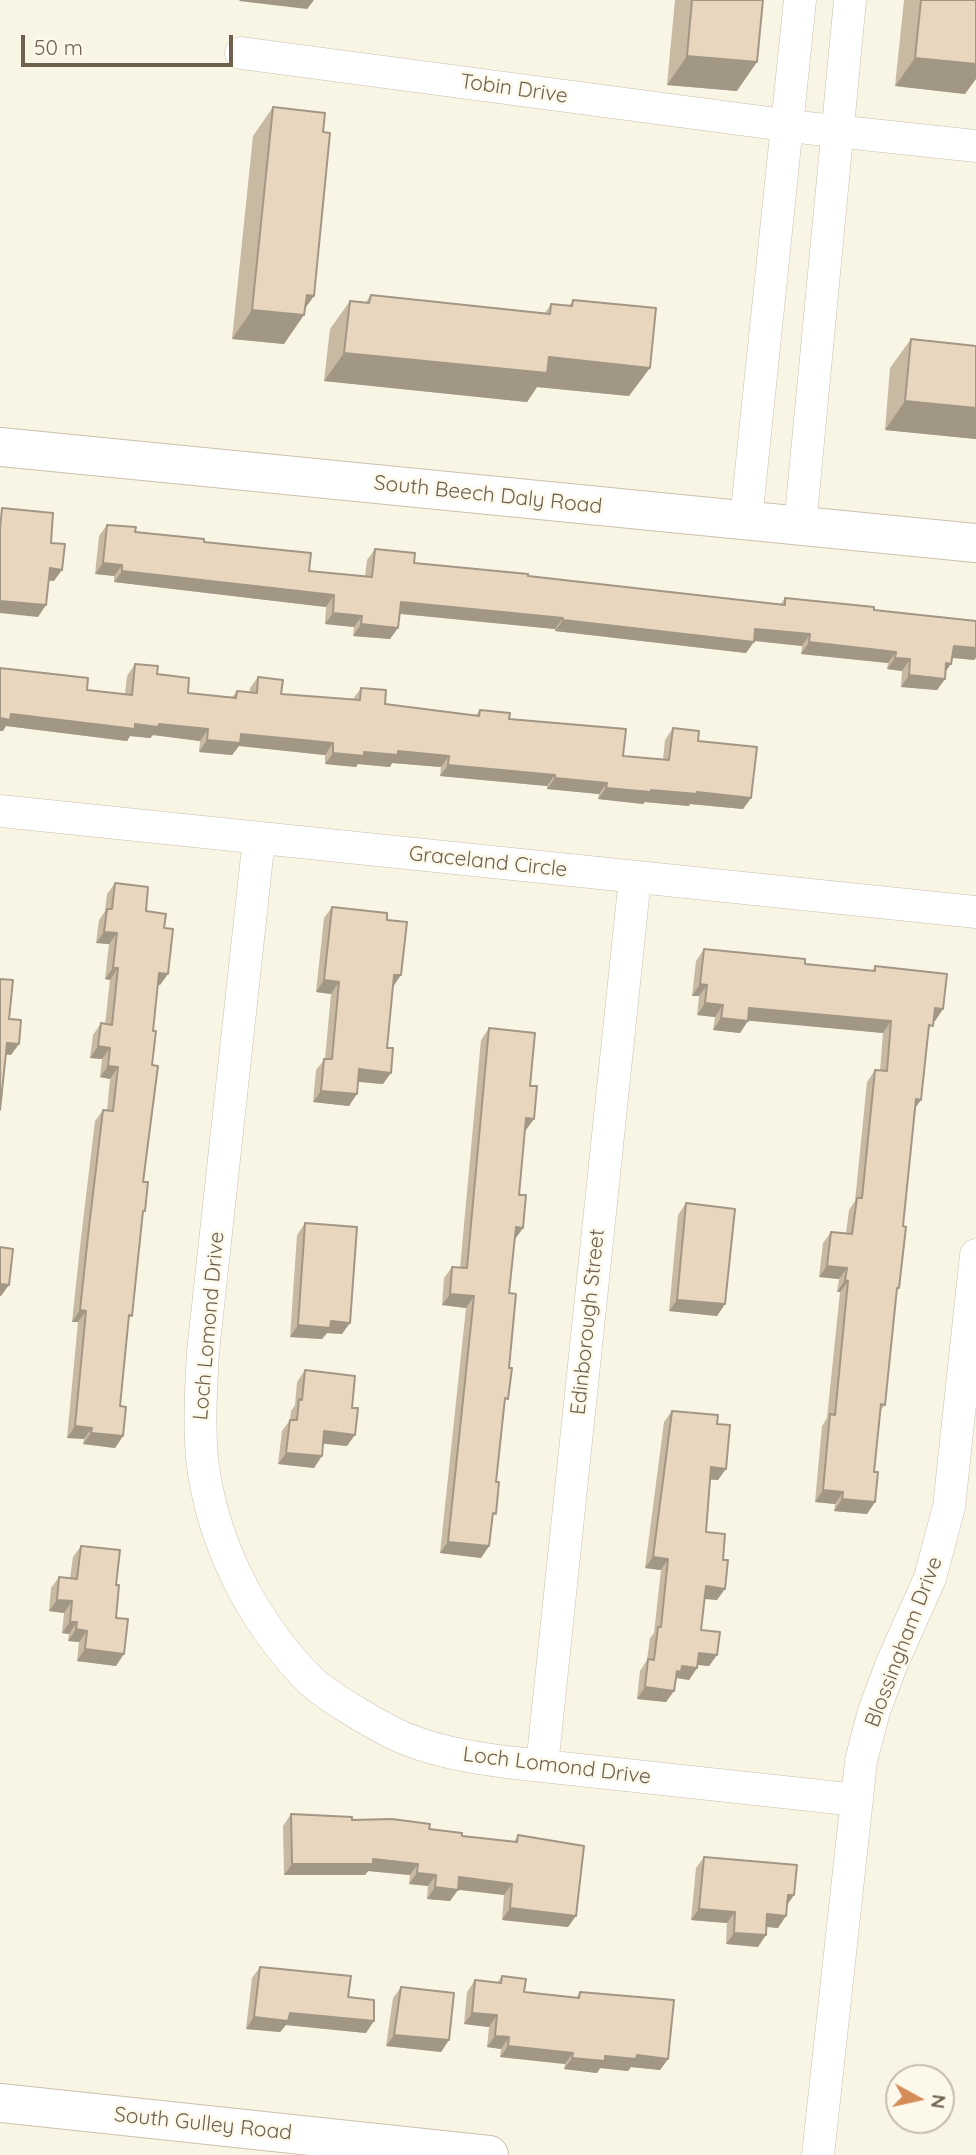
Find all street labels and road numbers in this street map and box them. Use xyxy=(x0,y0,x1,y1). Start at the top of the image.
street label: Tobin Drive xyxy=(459,69,569,109)
street label: South Beech Daly Road xyxy=(373,470,603,520)
street label: Graceland Circle xyxy=(407,841,569,883)
street label: Edinborough Street xyxy=(566,1228,610,1416)
street label: Loch Lomond Drive xyxy=(188,1231,230,1421)
street label: Blossingham Drive xyxy=(860,1553,948,1731)
street label: Loch Lomond Drive xyxy=(462,1742,652,1790)
street label: South Gulley Road xyxy=(113,2102,293,2146)

